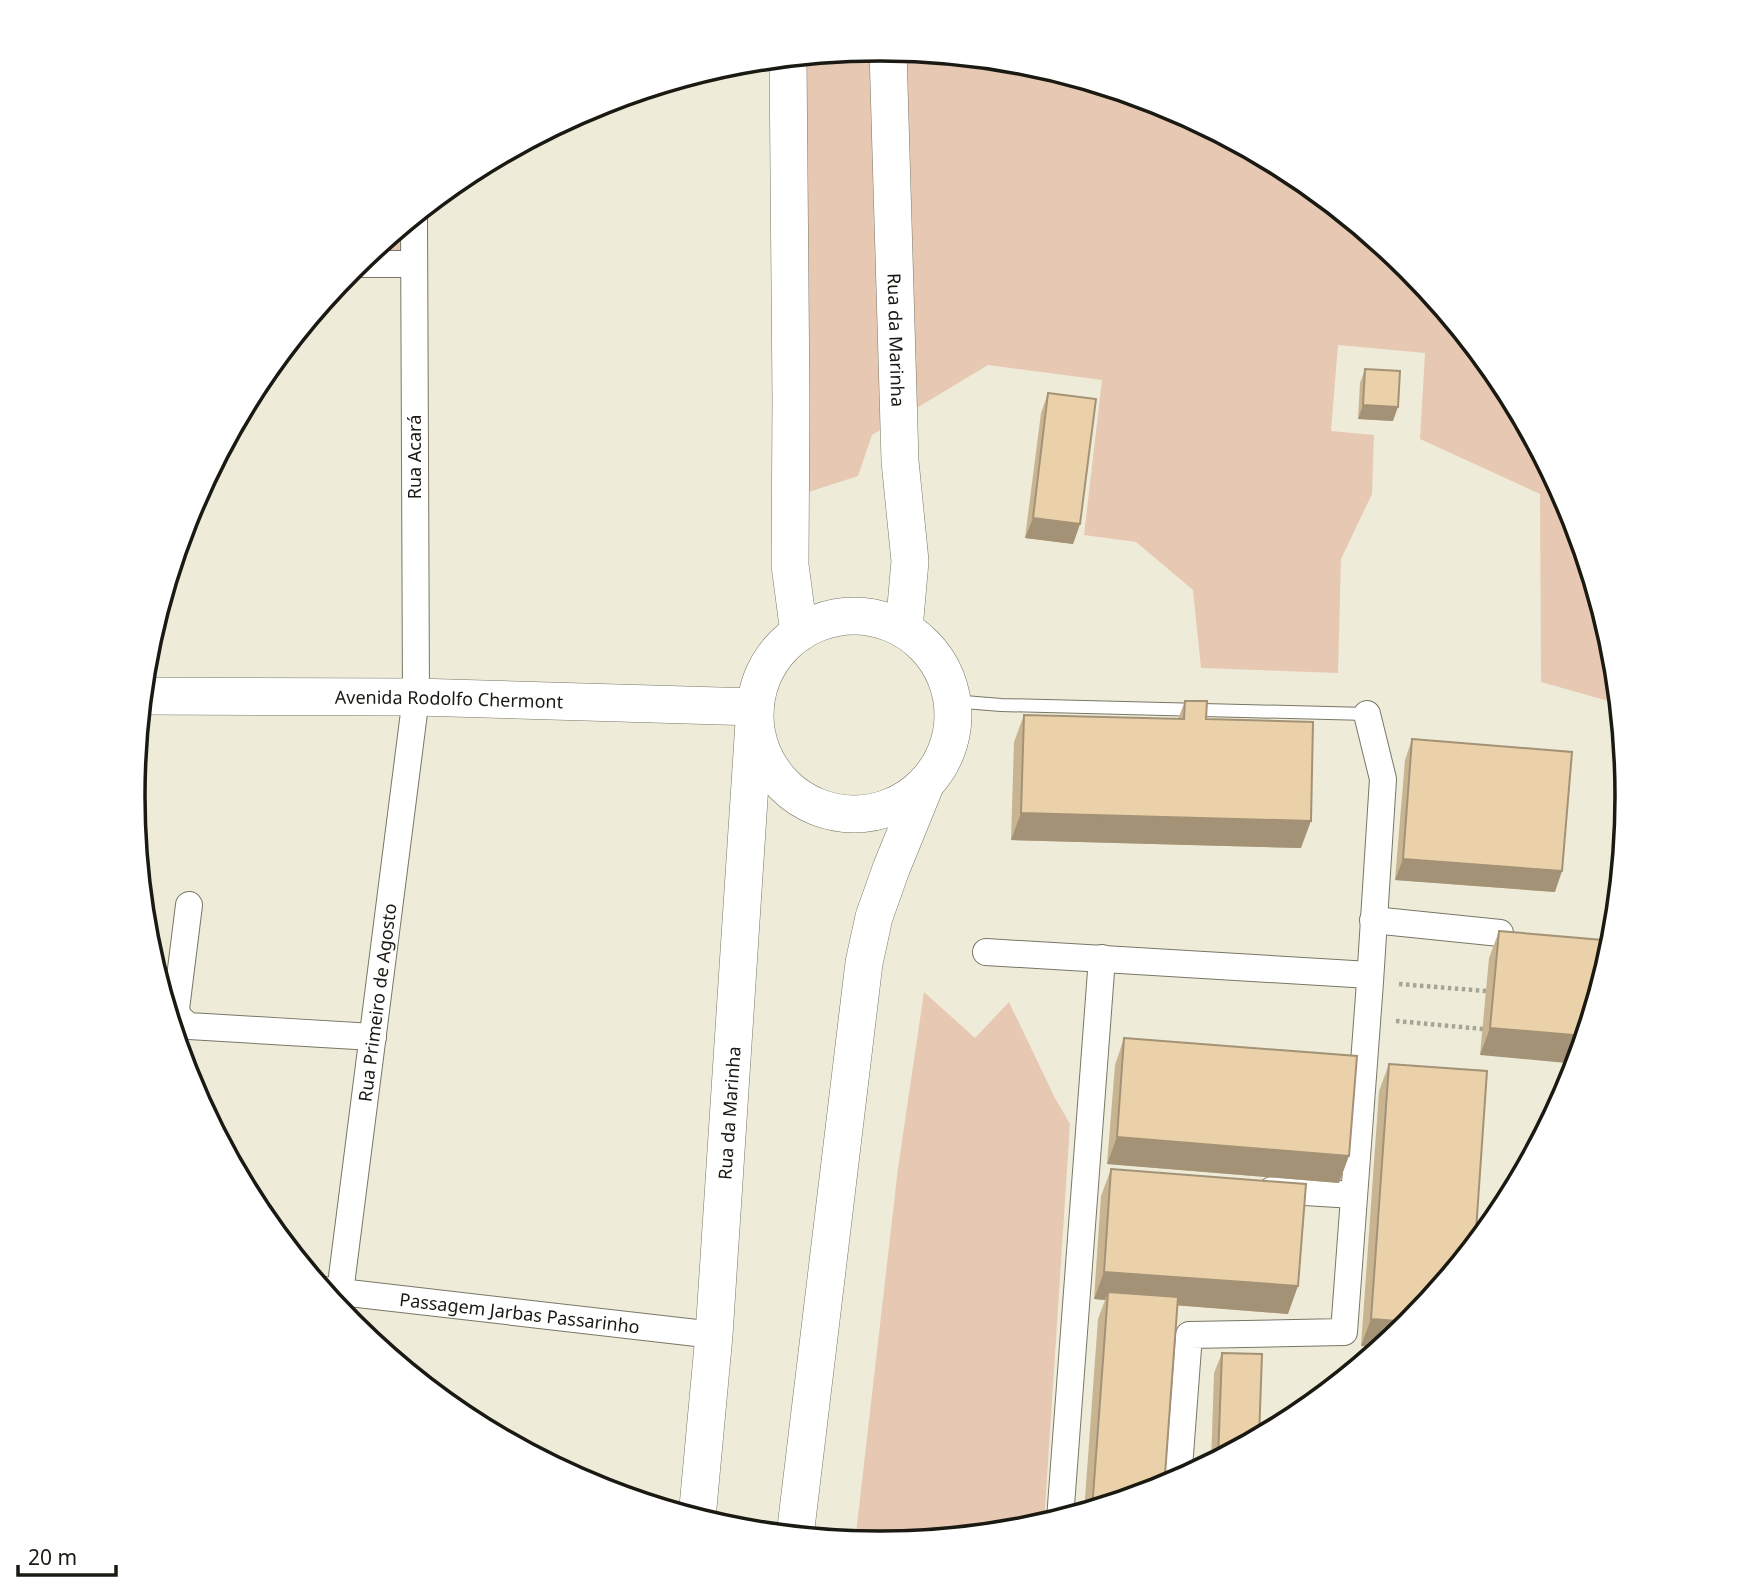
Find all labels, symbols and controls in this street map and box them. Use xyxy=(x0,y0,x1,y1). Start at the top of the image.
street label: Rua da Marinha xyxy=(883,273,910,407)
street label: Rua Acará xyxy=(402,415,426,499)
street label: Avenida Rodolfo Chermont xyxy=(335,685,564,713)
street label: Rua Primeiro de Agosto xyxy=(352,902,402,1103)
street label: Rua da Marinha xyxy=(712,1045,746,1181)
street label: Passagem Jarbas Passarinho xyxy=(398,1287,641,1338)
scale bar xyxy=(18,1534,116,1578)
text: 20 m xyxy=(28,1543,77,1571)

